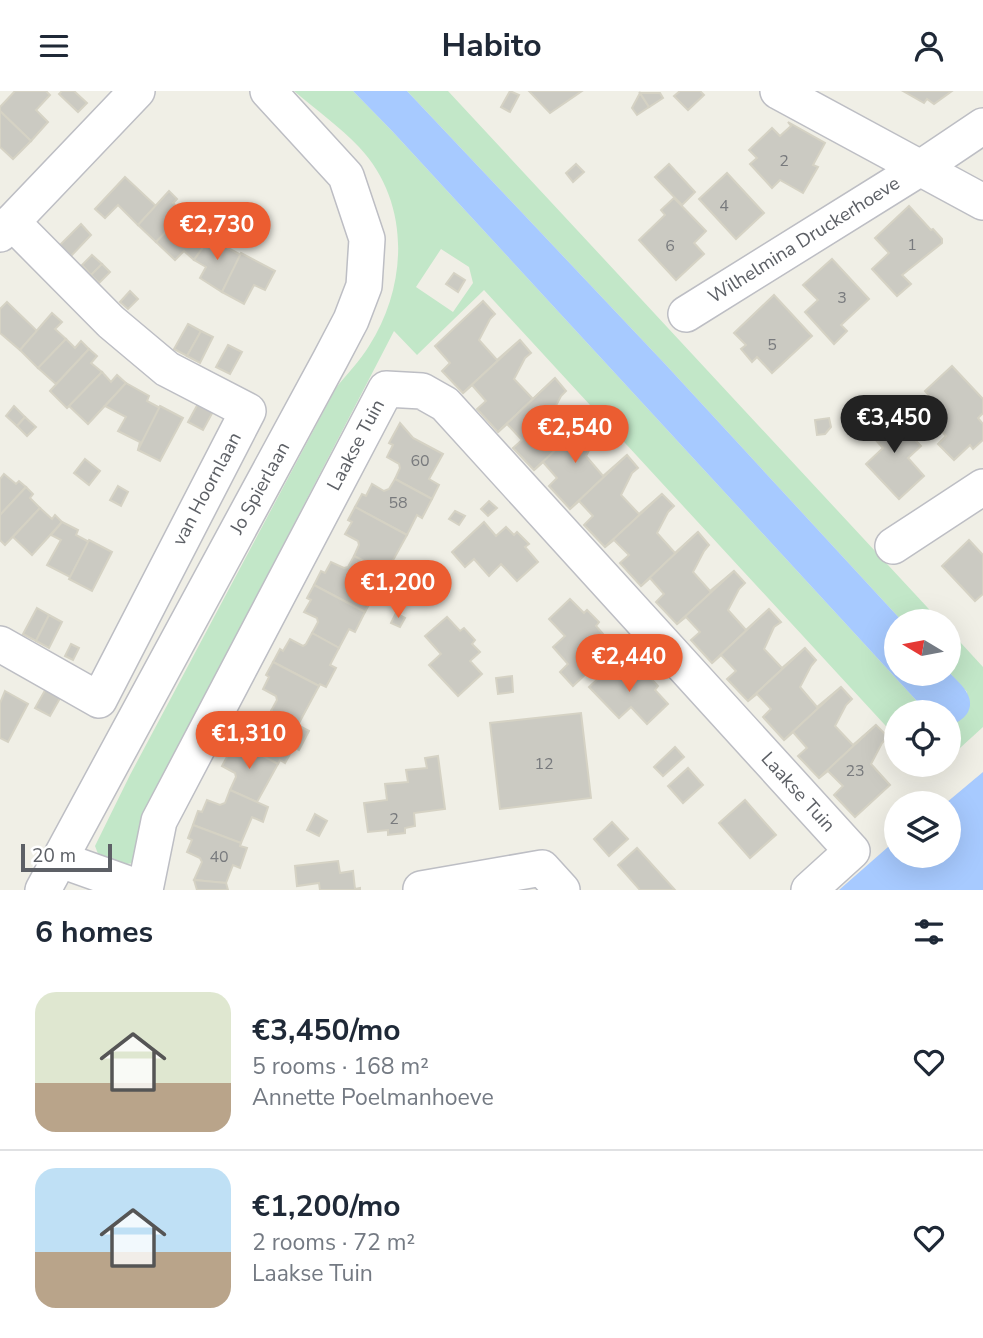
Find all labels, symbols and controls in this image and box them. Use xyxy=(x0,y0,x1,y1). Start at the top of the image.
text: Habito xyxy=(441,24,542,67)
icon: menu xyxy=(35,27,73,65)
icon: person xyxy=(910,27,948,65)
house number: 2 xyxy=(779,150,789,172)
street label: Wilhelmina Druckerhoeve xyxy=(703,170,905,310)
house number: 4 xyxy=(719,195,729,217)
pin: €2,730 xyxy=(160,202,274,262)
text: €2,730 xyxy=(180,209,254,240)
house number: 1 xyxy=(907,234,917,256)
house number: 6 xyxy=(665,235,675,257)
house number: 3 xyxy=(837,287,847,309)
house number: 5 xyxy=(767,334,777,356)
street label: Laakse Tuin xyxy=(321,395,391,495)
pin: €3,450 xyxy=(837,395,951,455)
text: €3,450 xyxy=(857,402,931,433)
pin: €2,540 xyxy=(518,405,632,465)
text: €2,540 xyxy=(538,412,612,443)
street label: van Hoornlaan xyxy=(166,428,248,550)
street label: Jo Spierlaan xyxy=(223,437,296,540)
house number: 60 xyxy=(410,450,430,472)
house number: 58 xyxy=(388,492,408,514)
pin: €1,200 xyxy=(341,561,455,620)
text: €1,200 xyxy=(361,567,435,598)
north arrow xyxy=(884,609,961,686)
map controls xyxy=(884,609,961,868)
pin: €2,440 xyxy=(572,635,686,694)
text: €2,440 xyxy=(592,641,666,672)
button: locate xyxy=(884,700,961,777)
pin: €1,310 xyxy=(192,711,306,771)
text: €1,310 xyxy=(212,718,286,749)
street label: Laakse Tuin xyxy=(755,746,841,838)
house number: 12 xyxy=(534,753,554,775)
house number: 23 xyxy=(845,760,865,782)
button: layers xyxy=(884,791,961,868)
house number: 2 xyxy=(389,808,399,830)
scale bar xyxy=(21,841,112,873)
text: 20 m xyxy=(32,843,76,869)
house number: 40 xyxy=(209,846,229,868)
text: 6 homes xyxy=(35,912,153,953)
icon: filters xyxy=(910,913,948,951)
text: €3,450/mo xyxy=(252,1010,401,1051)
icon: home xyxy=(91,1020,175,1104)
icon: heart xyxy=(910,1043,948,1081)
text: 5 rooms · 168 m² xyxy=(252,1051,429,1082)
text: Annette Poelmanhoeve xyxy=(252,1082,494,1113)
text: €1,200/mo xyxy=(252,1186,401,1227)
icon: home xyxy=(91,1196,175,1280)
icon: heart xyxy=(910,1219,948,1257)
text: 2 rooms · 72 m² xyxy=(252,1227,415,1258)
text: Laakse Tuin xyxy=(252,1258,373,1289)

